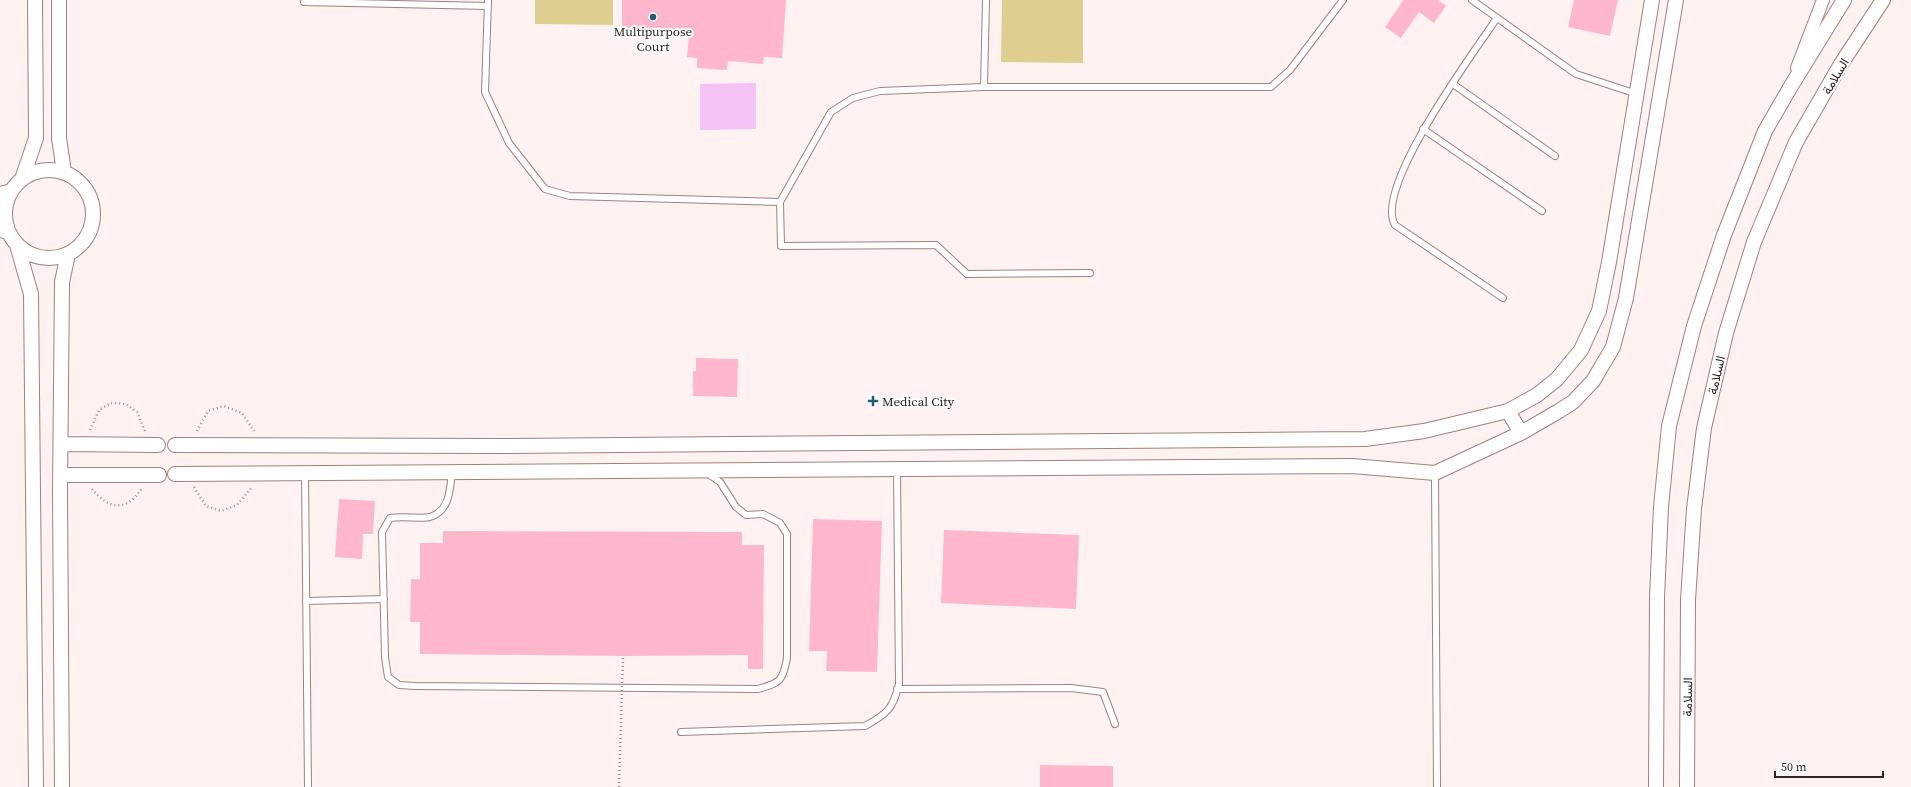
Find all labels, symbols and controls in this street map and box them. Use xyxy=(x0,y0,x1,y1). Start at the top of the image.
marker: Multipurpose Court xyxy=(648,12,658,22)
place label: Multipurpose Court xyxy=(614,23,693,55)
street label: السلامة xyxy=(1818,55,1853,97)
street label: السلامة xyxy=(1704,354,1729,396)
place label: Medical City xyxy=(882,393,955,410)
marker: Medical City xyxy=(867,395,879,407)
street label: السلامة xyxy=(1679,677,1696,717)
scale bar xyxy=(1775,753,1883,779)
text: 50 m xyxy=(1781,759,1807,775)

